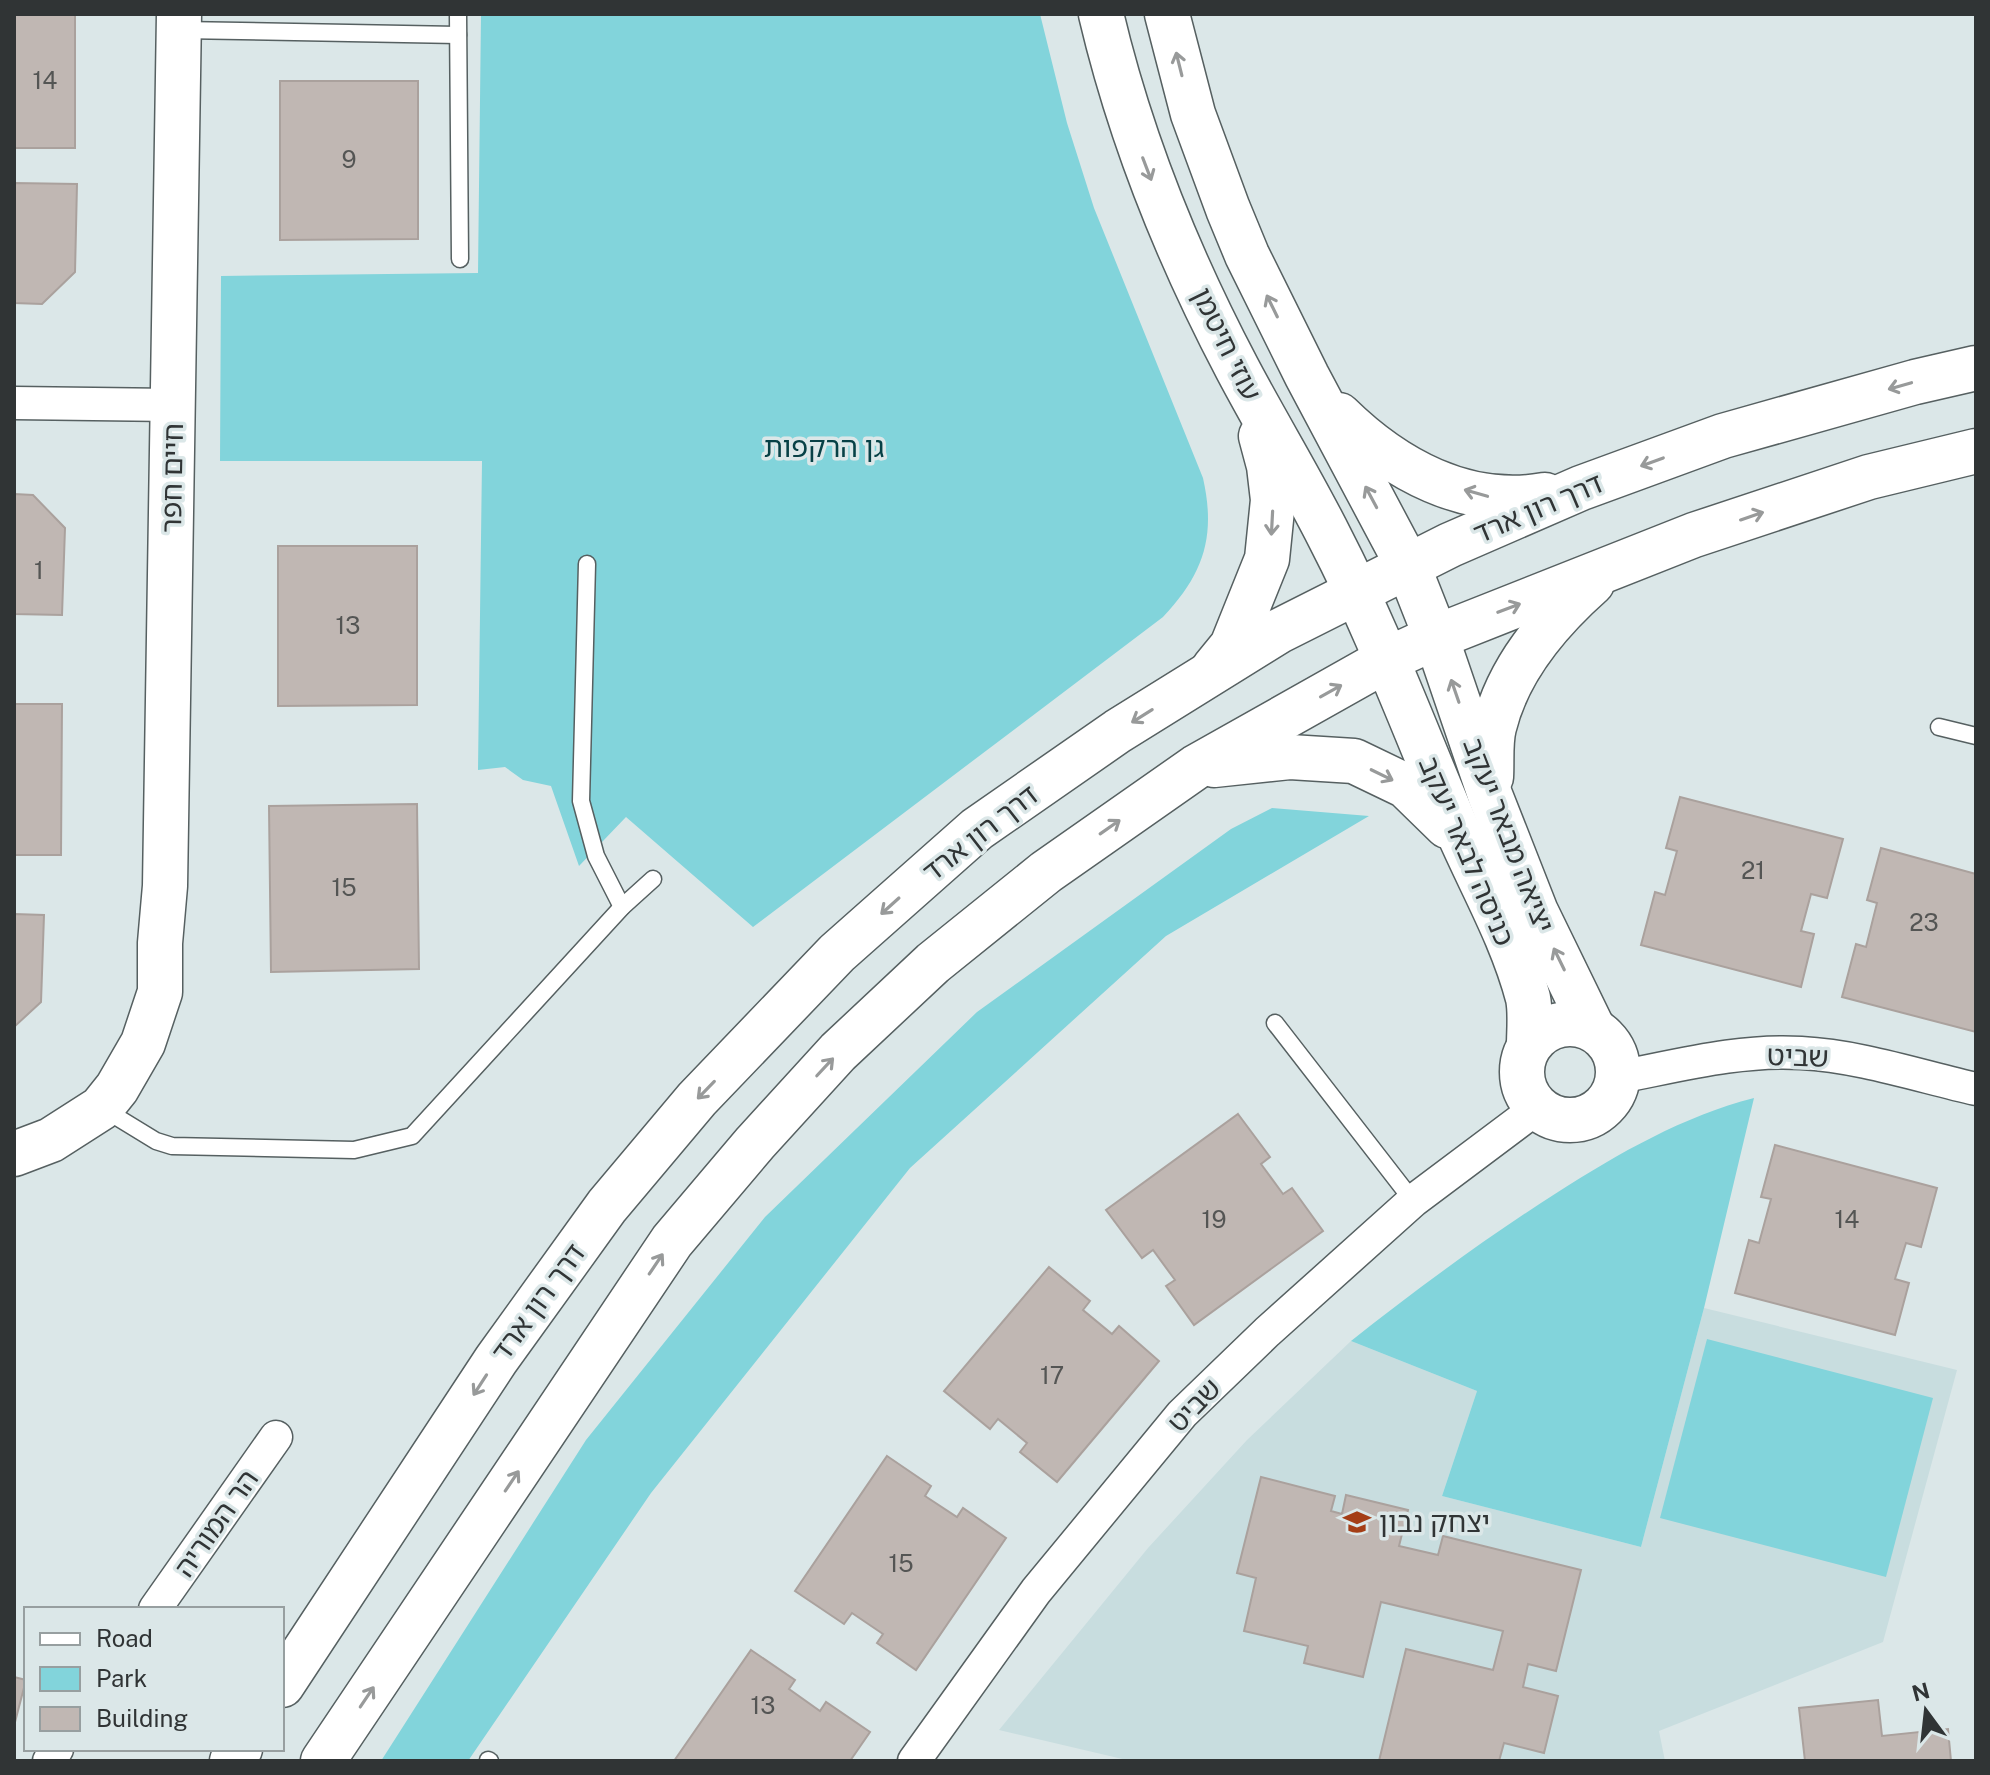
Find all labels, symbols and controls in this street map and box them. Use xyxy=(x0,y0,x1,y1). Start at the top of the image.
one-way arrow xyxy=(1170,52,1185,78)
house number: 14 xyxy=(33,66,57,94)
house number: 9 xyxy=(342,145,357,173)
one-way arrow xyxy=(1141,156,1155,181)
street label: עוזי חיטמן xyxy=(1186,282,1269,406)
one-way arrow xyxy=(1264,295,1279,319)
one-way arrow xyxy=(1888,380,1914,395)
street label: חיים חפר xyxy=(154,423,189,533)
park label: גן הרקפות xyxy=(764,430,884,463)
one-way arrow xyxy=(1640,456,1665,470)
street label: דרך רון ארד xyxy=(1468,466,1607,550)
one-way arrow xyxy=(1464,485,1490,500)
one-way arrow xyxy=(1362,486,1378,509)
one-way arrow xyxy=(1739,507,1764,522)
one-way arrow xyxy=(1264,509,1279,536)
house number: 1 xyxy=(34,556,44,584)
one-way arrow xyxy=(1496,600,1521,614)
house number: 13 xyxy=(336,611,360,639)
one-way arrow xyxy=(1446,679,1461,704)
one-way arrow xyxy=(1319,683,1342,699)
one-way arrow xyxy=(1131,709,1154,725)
street label: יציאה מבאר יעקב xyxy=(1457,733,1562,937)
street label: כניסה לבאר יעקב xyxy=(1413,751,1522,950)
one-way arrow xyxy=(1370,767,1394,783)
street label: דרך רון ארד xyxy=(916,777,1044,888)
one-way arrow xyxy=(1098,819,1120,835)
house number: 21 xyxy=(1741,856,1765,884)
house number: 15 xyxy=(331,873,357,901)
one-way arrow xyxy=(880,897,900,915)
house number: 23 xyxy=(1909,908,1939,936)
one-way arrow xyxy=(1551,947,1566,971)
street label: שביט xyxy=(1767,1038,1829,1073)
one-way arrow xyxy=(815,1057,834,1077)
one-way arrow xyxy=(697,1080,716,1099)
house number: 19 xyxy=(1202,1205,1226,1233)
house number: 14 xyxy=(1835,1205,1859,1233)
street label: דרך רון ארד xyxy=(484,1237,591,1367)
one-way arrow xyxy=(648,1254,664,1276)
house number: 17 xyxy=(1040,1361,1064,1389)
street label: שביט xyxy=(1160,1371,1227,1438)
one-way arrow xyxy=(472,1373,488,1395)
street label: הר המוריה xyxy=(167,1463,264,1583)
one-way arrow xyxy=(504,1470,520,1493)
place label: יצחק נבון xyxy=(1379,1505,1490,1538)
school or university icon: יצחק נבון xyxy=(1342,1507,1372,1537)
house number: 15 xyxy=(888,1549,914,1577)
legend xyxy=(24,1607,284,1751)
text: Road xyxy=(96,1624,153,1652)
text: Park xyxy=(96,1664,147,1692)
north arrow xyxy=(1886,1671,1966,1751)
text: N xyxy=(1909,1677,1933,1706)
one-way arrow xyxy=(359,1686,375,1708)
house number: 13 xyxy=(751,1691,775,1719)
text: Building xyxy=(96,1704,188,1732)

